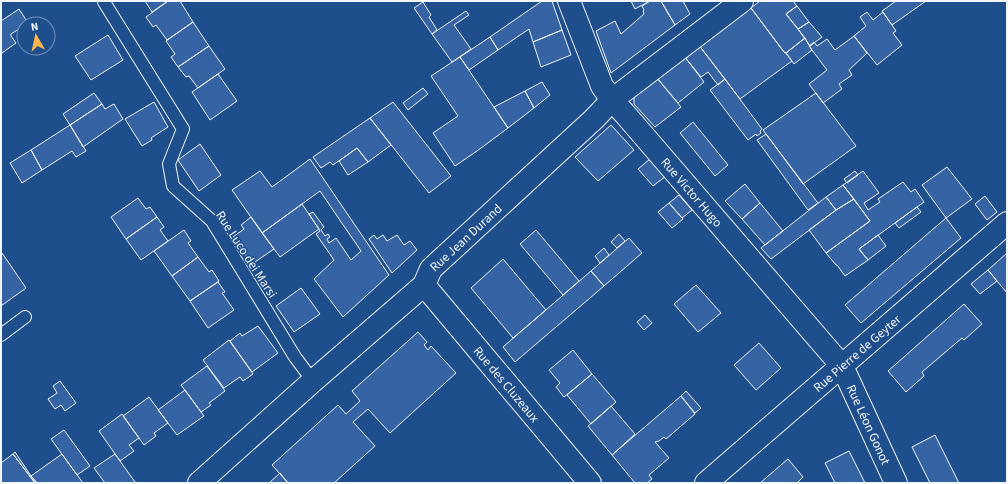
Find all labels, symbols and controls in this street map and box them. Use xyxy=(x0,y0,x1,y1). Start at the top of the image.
north arrow xyxy=(16,16,56,56)
text: N xyxy=(30,19,39,35)
street label: Rue Victor Hugo xyxy=(656,154,726,231)
street label: Rue Jean Durand xyxy=(426,200,506,276)
street label: Rue Luco dei Marsi xyxy=(211,207,281,302)
street label: Rue Pierre de Geyter xyxy=(810,310,905,397)
street label: Rue des Cluzeaux xyxy=(469,343,543,427)
street label: Rue Léon Gonot xyxy=(842,382,895,468)

